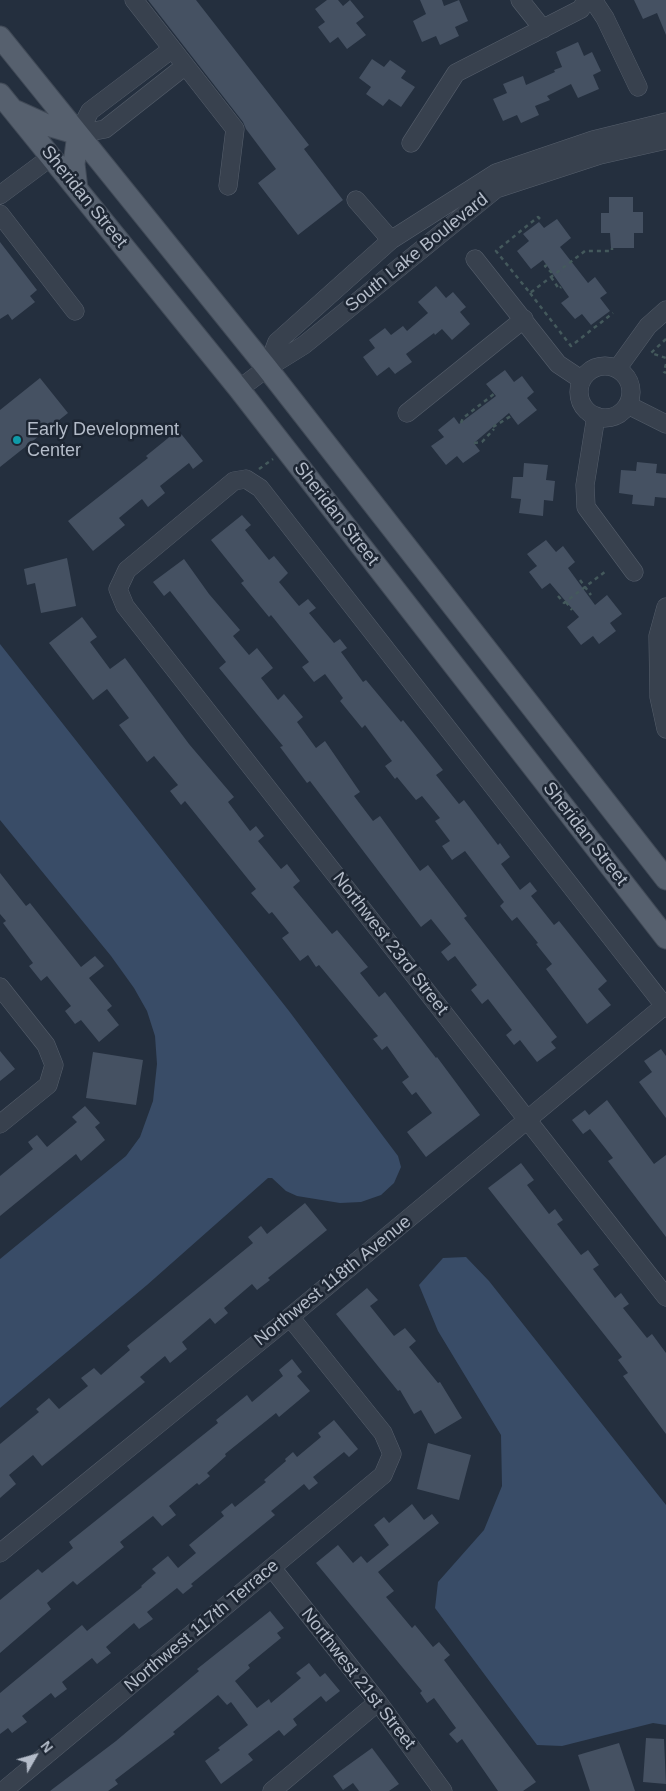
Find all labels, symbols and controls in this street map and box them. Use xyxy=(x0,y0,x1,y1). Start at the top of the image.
street label: Sheridan Street xyxy=(36,142,132,252)
street label: South Lake Boulevard xyxy=(341,189,493,317)
place label: Early Development Center xyxy=(27,419,179,462)
marker: Early Development Center xyxy=(11,434,23,446)
street label: Sheridan Street xyxy=(289,458,383,570)
street label: Sheridan Street xyxy=(538,778,632,890)
street label: Northwest 23rd Street xyxy=(328,868,452,1020)
street label: Northwest 118th Avenue xyxy=(250,1211,416,1351)
street label: Northwest 117th Terrace xyxy=(120,1555,284,1697)
street label: Northwest 21st Street xyxy=(296,1604,420,1754)
north arrow xyxy=(10,1731,60,1781)
text: N xyxy=(37,1738,56,1756)

